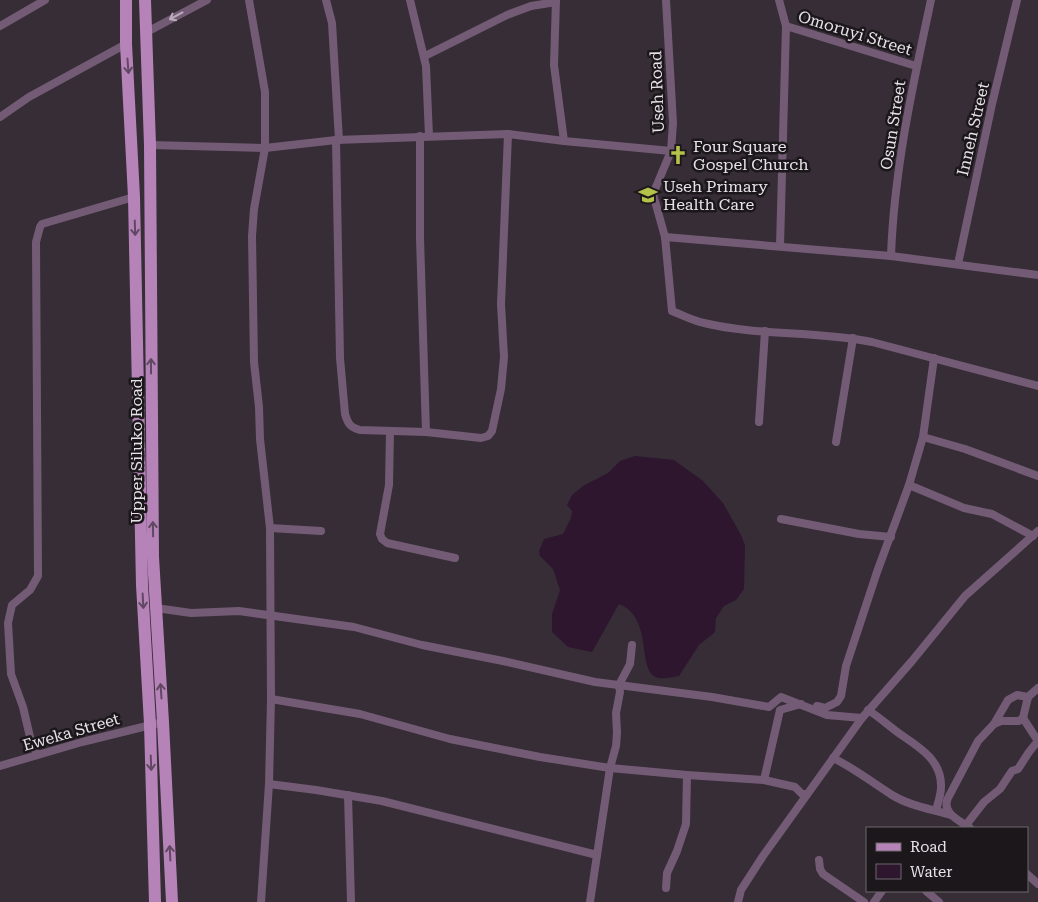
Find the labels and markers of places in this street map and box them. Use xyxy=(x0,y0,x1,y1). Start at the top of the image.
place label: Four Square Gospel Church xyxy=(693,137,809,174)
church icon: Four Square Gospel Church xyxy=(667,144,689,166)
place label: Useh Primary Health Care xyxy=(663,177,768,214)
school or university icon: Useh Primary Health Care xyxy=(637,184,659,206)

